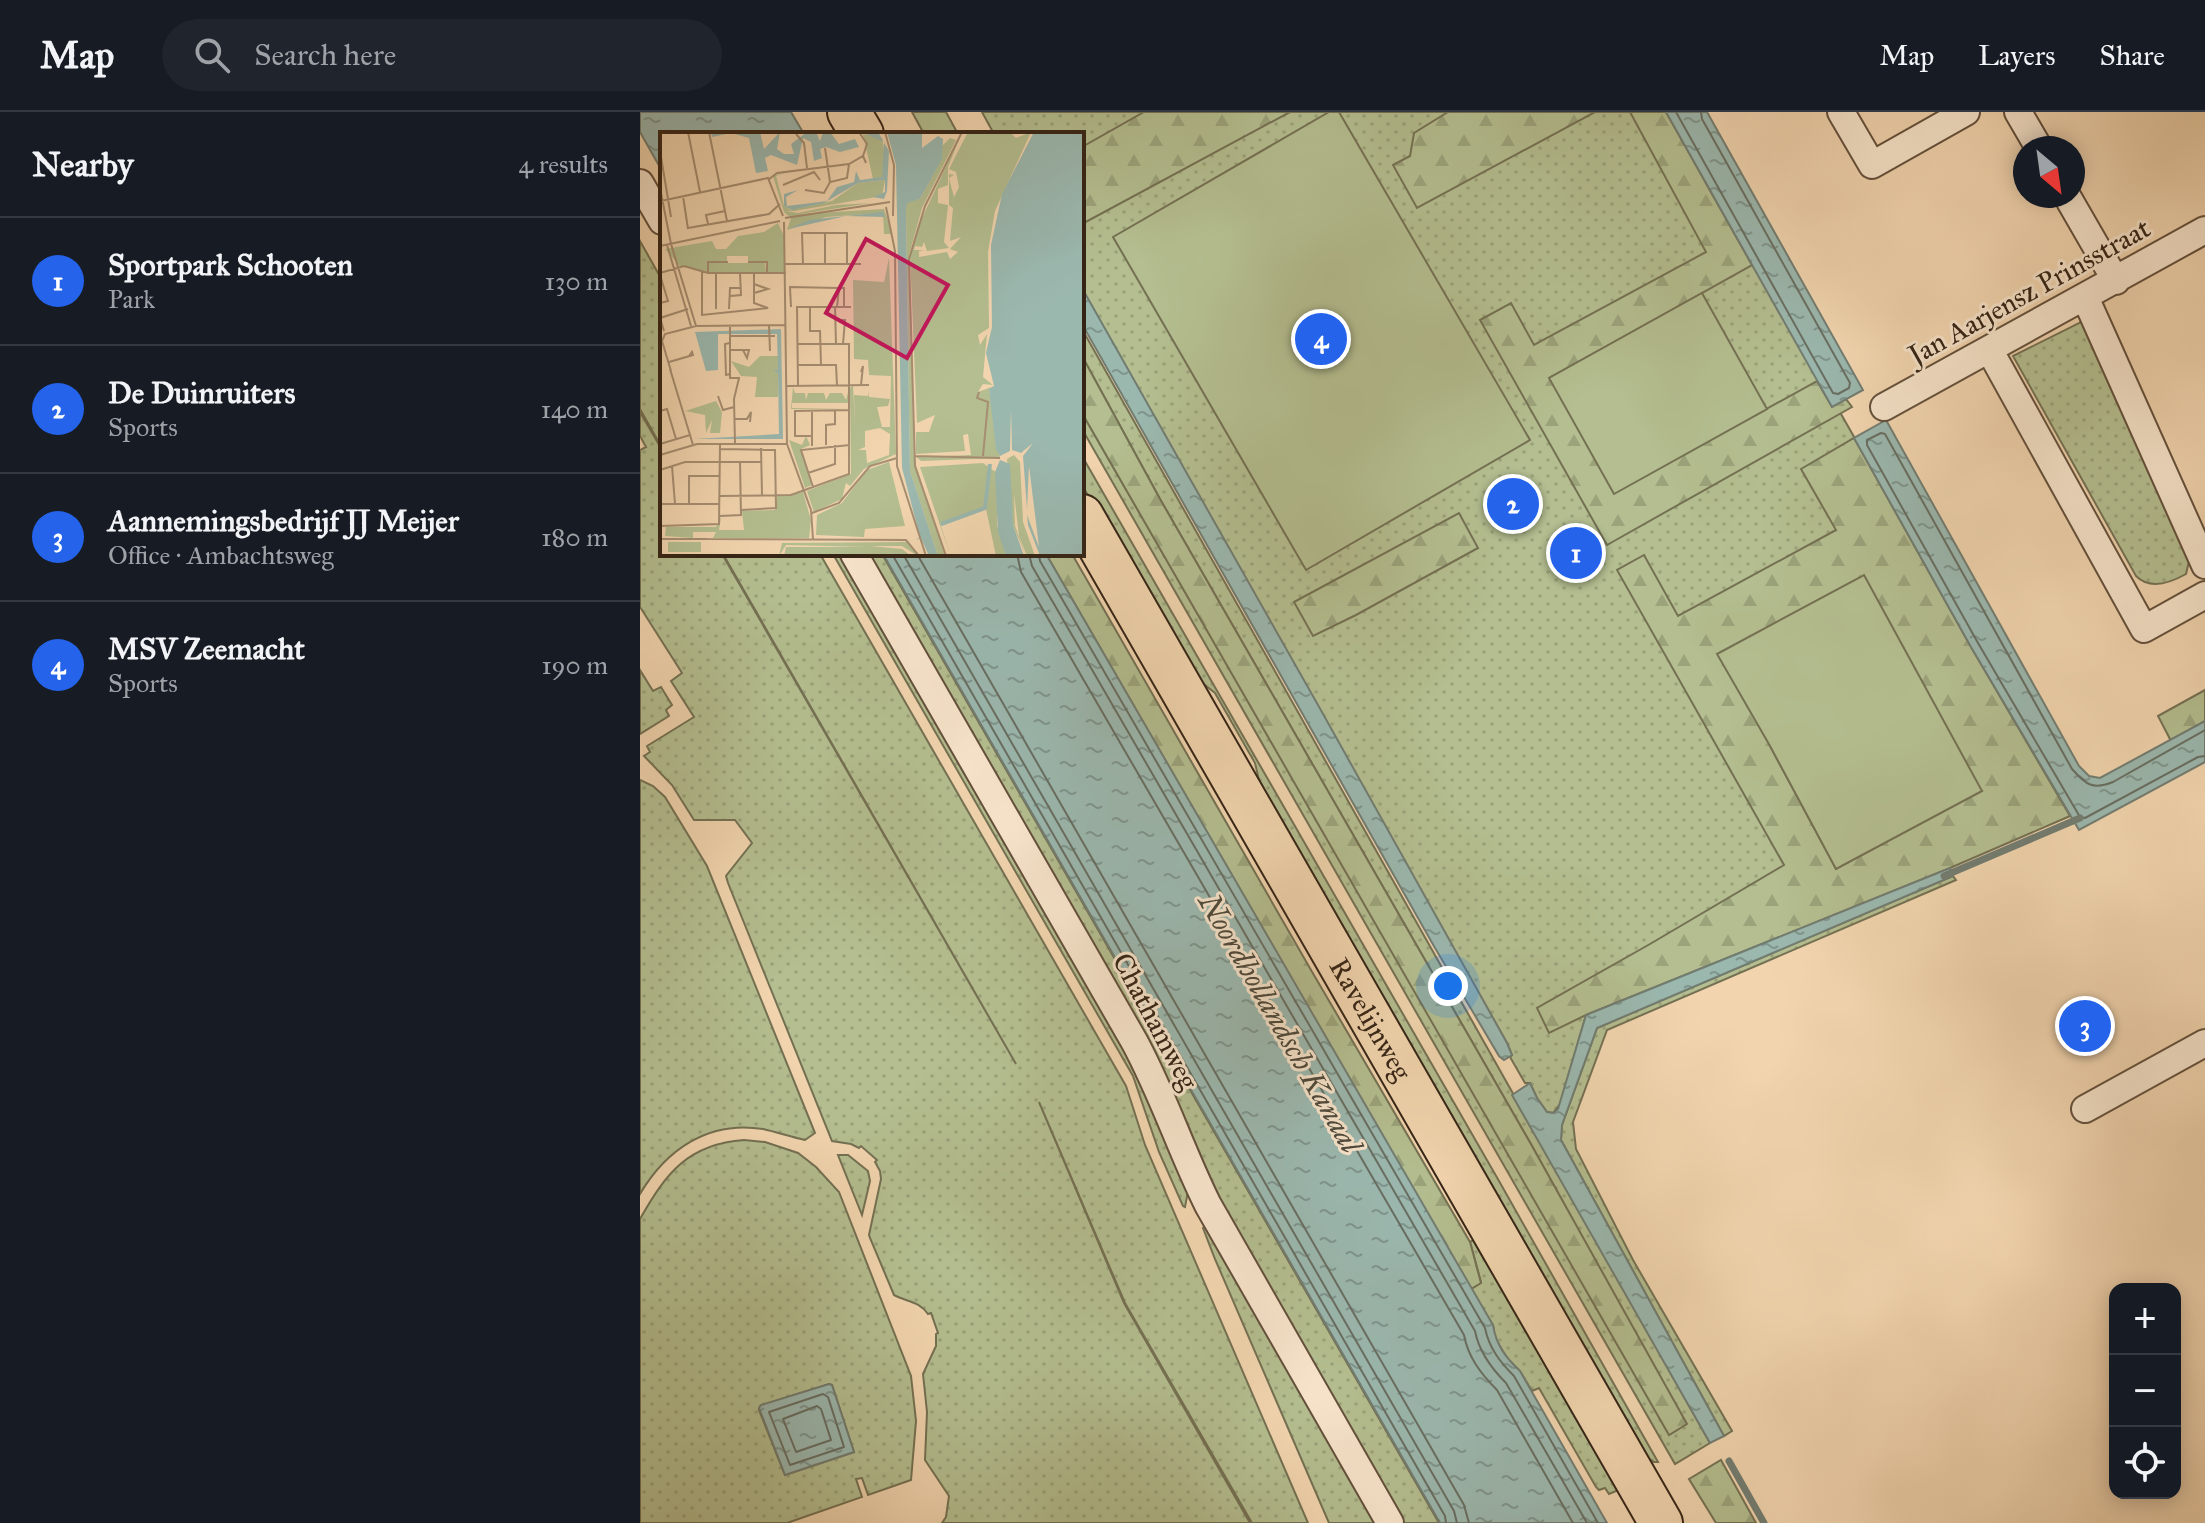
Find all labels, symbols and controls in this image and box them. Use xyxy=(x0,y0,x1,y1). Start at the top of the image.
search box xyxy=(162,19,722,91)
text: Map xyxy=(40,32,114,78)
icon: search xyxy=(190,33,234,77)
text: Search here xyxy=(254,37,396,73)
text: Map xyxy=(1879,38,1934,73)
text: Layers xyxy=(1978,38,2056,73)
text: Share xyxy=(2100,38,2165,73)
inset map xyxy=(660,132,1084,556)
north arrow xyxy=(2013,136,2085,208)
text: Nearby xyxy=(32,144,134,185)
text: 4 results xyxy=(519,148,608,180)
street label: Jan Aarjensz Prinsstraat xyxy=(1900,210,2156,374)
text: Sportpark Schooten xyxy=(108,247,353,283)
text: 1 xyxy=(53,265,63,297)
text: 130 m xyxy=(545,265,608,297)
text: Park xyxy=(108,283,155,315)
pin: 4 xyxy=(1295,309,1347,369)
text: De Duinruiters xyxy=(108,375,296,411)
text: 2 xyxy=(52,393,64,425)
text: 140 m xyxy=(541,393,608,425)
text: Sports xyxy=(108,411,178,443)
pin: 2 xyxy=(1487,474,1539,534)
text: Aannemingsbedrijf JJ Meijer xyxy=(108,503,459,539)
text: 3 xyxy=(53,521,63,553)
text: 180 m xyxy=(541,521,608,553)
pin: 1 xyxy=(1550,523,1602,583)
text: Office · Ambachtsweg xyxy=(108,539,334,571)
text: MSV Zeemacht xyxy=(108,631,305,667)
text: 4 xyxy=(51,649,65,681)
text: 190 m xyxy=(541,649,608,681)
text: Sports xyxy=(108,667,178,699)
water label: Noordhollandsch Kanaal xyxy=(1190,885,1370,1162)
street label: Chathamweg xyxy=(1105,947,1207,1096)
street label: Ravelijnweg xyxy=(1322,951,1420,1087)
your location xyxy=(1428,966,1468,1006)
pin: 3 xyxy=(2059,996,2111,1056)
map controls xyxy=(2109,1283,2181,1499)
button: + xyxy=(2109,1283,2181,1355)
button: − xyxy=(2109,1355,2181,1427)
button: locate xyxy=(2109,1427,2181,1499)

